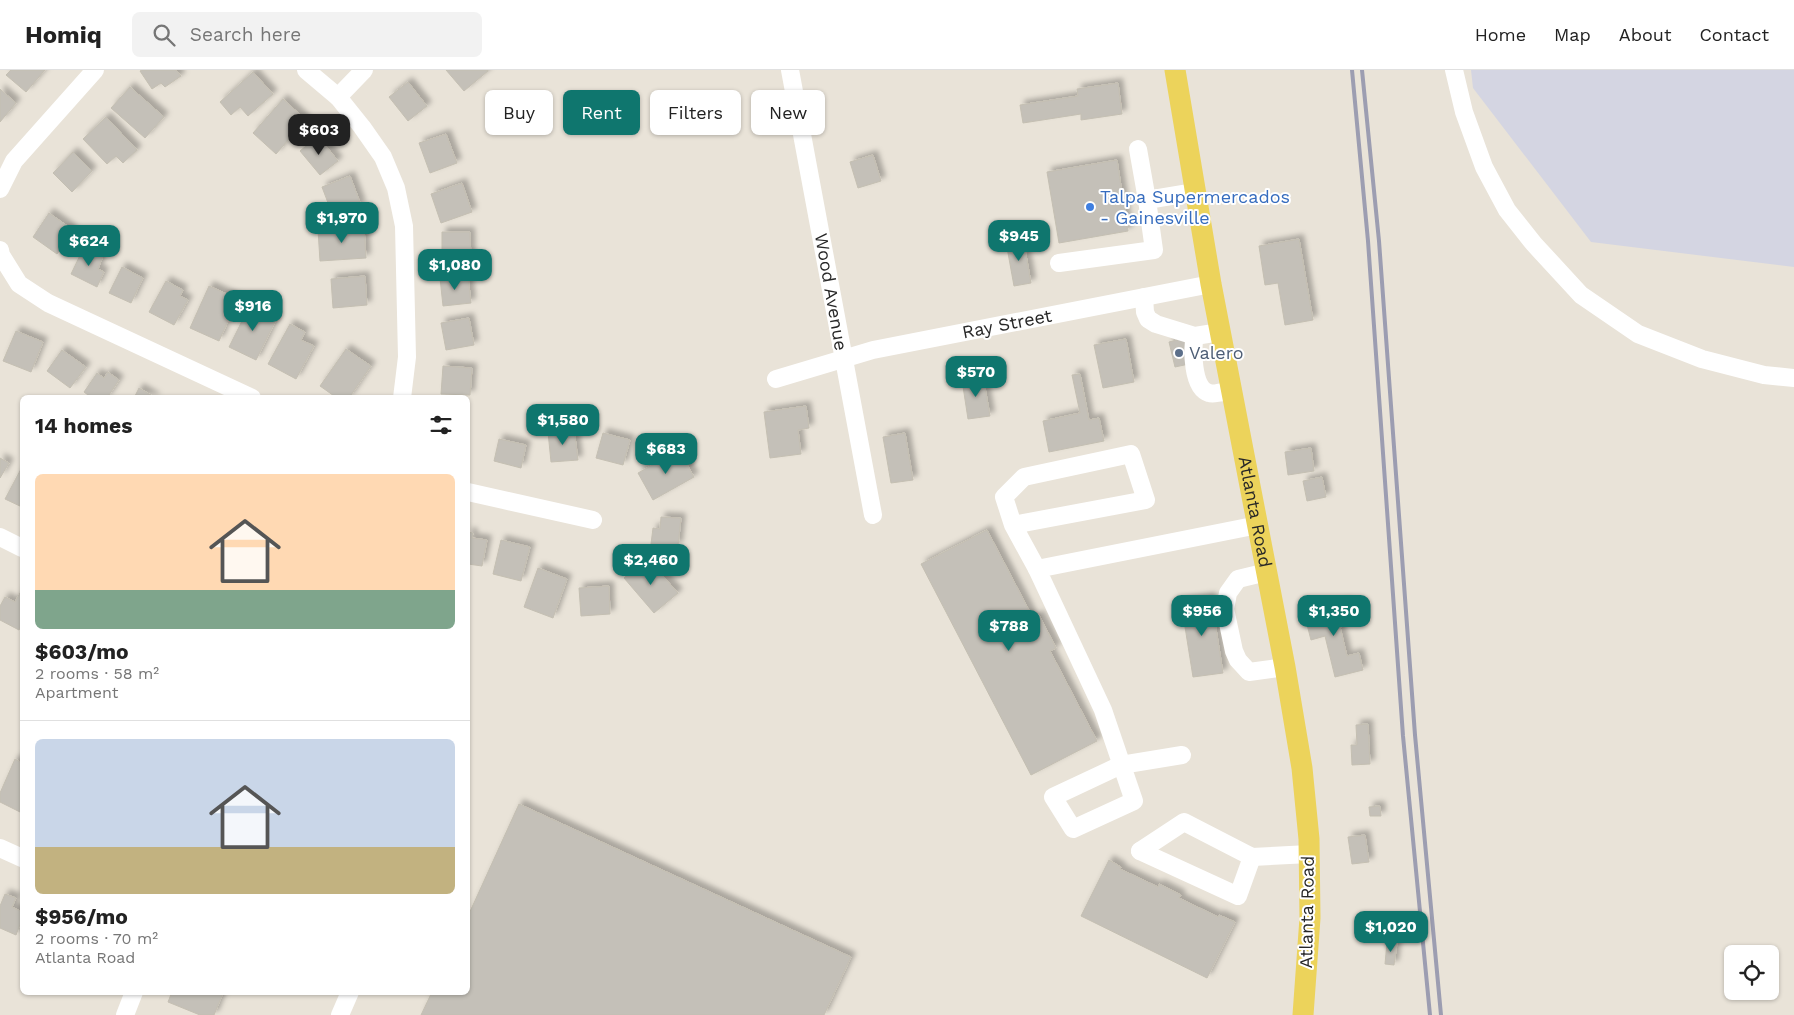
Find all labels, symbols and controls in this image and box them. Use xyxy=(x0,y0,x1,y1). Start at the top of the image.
search box xyxy=(132,12,482,57)
text: Homiq xyxy=(25,21,102,49)
icon: search xyxy=(150,21,178,49)
text: Search here xyxy=(190,23,301,46)
text: Home xyxy=(1475,24,1526,45)
text: Map xyxy=(1554,24,1591,45)
text: About xyxy=(1619,24,1671,45)
text: Contact xyxy=(1699,24,1769,45)
chip: Buy xyxy=(485,90,553,135)
chip: Rent xyxy=(563,90,640,135)
chip: Filters xyxy=(650,90,741,135)
chip: New xyxy=(751,90,825,135)
pin: $603 xyxy=(289,114,349,156)
text: $603 xyxy=(299,120,339,139)
place label: Talpa Supermercados - Gainesville xyxy=(1100,186,1290,228)
marker: Talpa Supermercados - Gainesville xyxy=(1084,201,1096,213)
pin: $1,970 xyxy=(301,202,383,244)
text: $1,970 xyxy=(317,208,367,227)
pin: $945 xyxy=(989,220,1049,262)
pin: $624 xyxy=(59,224,119,267)
text: $945 xyxy=(999,226,1039,245)
text: $624 xyxy=(69,231,109,250)
street label: Wood Avenue xyxy=(811,232,852,352)
pin: $1,080 xyxy=(414,248,496,291)
text: $1,080 xyxy=(429,255,481,274)
pin: $916 xyxy=(223,290,283,332)
text: $916 xyxy=(235,296,271,315)
street label: Ray Street xyxy=(960,304,1054,342)
place label: Valero xyxy=(1189,342,1244,363)
marker: Valero xyxy=(1173,347,1185,359)
pin: $570 xyxy=(946,356,1006,398)
text: $570 xyxy=(957,362,995,381)
pin: $1,580 xyxy=(522,404,604,446)
text: $1,580 xyxy=(537,410,589,429)
icon: filters xyxy=(427,411,455,439)
text: 14 homes xyxy=(35,413,132,438)
pin: $683 xyxy=(636,432,696,475)
text: $683 xyxy=(646,439,686,458)
street label: Atlanta Road xyxy=(1234,454,1277,569)
icon: home xyxy=(200,506,290,596)
pin: $2,460 xyxy=(610,544,692,586)
text: $2,460 xyxy=(624,550,678,569)
pin: $956 xyxy=(1172,594,1232,637)
pin: $1,350 xyxy=(1293,594,1375,637)
text: $956 xyxy=(1182,601,1222,620)
text: $1,350 xyxy=(1309,601,1359,620)
pin: $788 xyxy=(979,610,1039,652)
text: $788 xyxy=(989,616,1029,635)
text: $603/mo xyxy=(35,639,129,664)
text: 2 rooms · 58 m² xyxy=(35,664,159,683)
text: Apartment xyxy=(35,683,118,702)
icon: home xyxy=(200,772,290,862)
street label: Atlanta Road xyxy=(1295,855,1318,969)
text: $956/mo xyxy=(35,904,128,929)
pin: $1,020 xyxy=(1350,910,1432,953)
text: $1,020 xyxy=(1365,917,1417,936)
text: 2 rooms · 70 m² xyxy=(35,929,158,948)
map controls xyxy=(1724,945,1779,1000)
button: locate xyxy=(1724,945,1779,1000)
text: Atlanta Road xyxy=(35,948,135,967)

